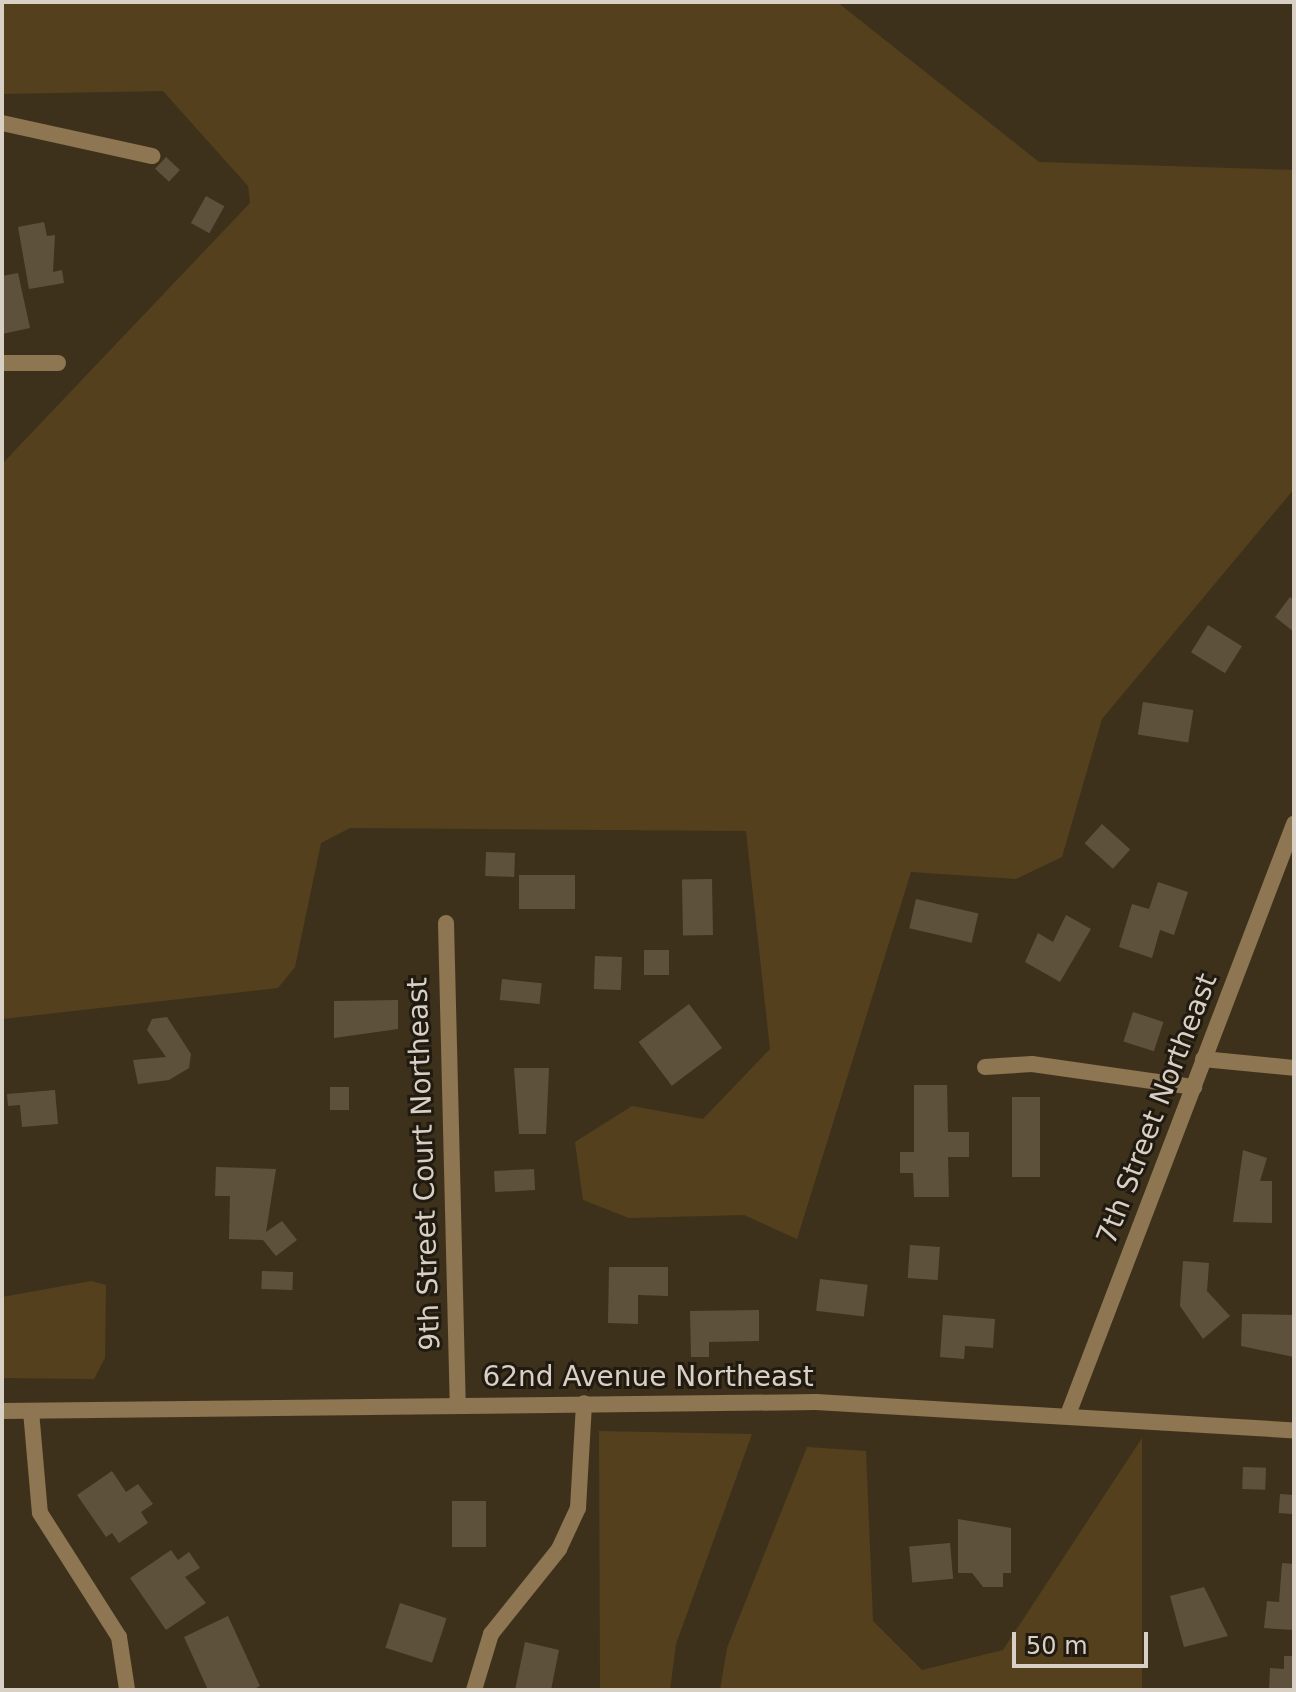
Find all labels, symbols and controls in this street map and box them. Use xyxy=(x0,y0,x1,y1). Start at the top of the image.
street label: 7th Street Northeast xyxy=(1090,969,1224,1249)
street label: 9th Street Court Northeast xyxy=(401,977,447,1351)
street label: 62nd Avenue Northeast xyxy=(482,1360,814,1394)
scale bar xyxy=(1016,1616,1152,1666)
text: 50 m xyxy=(1026,1632,1088,1660)

